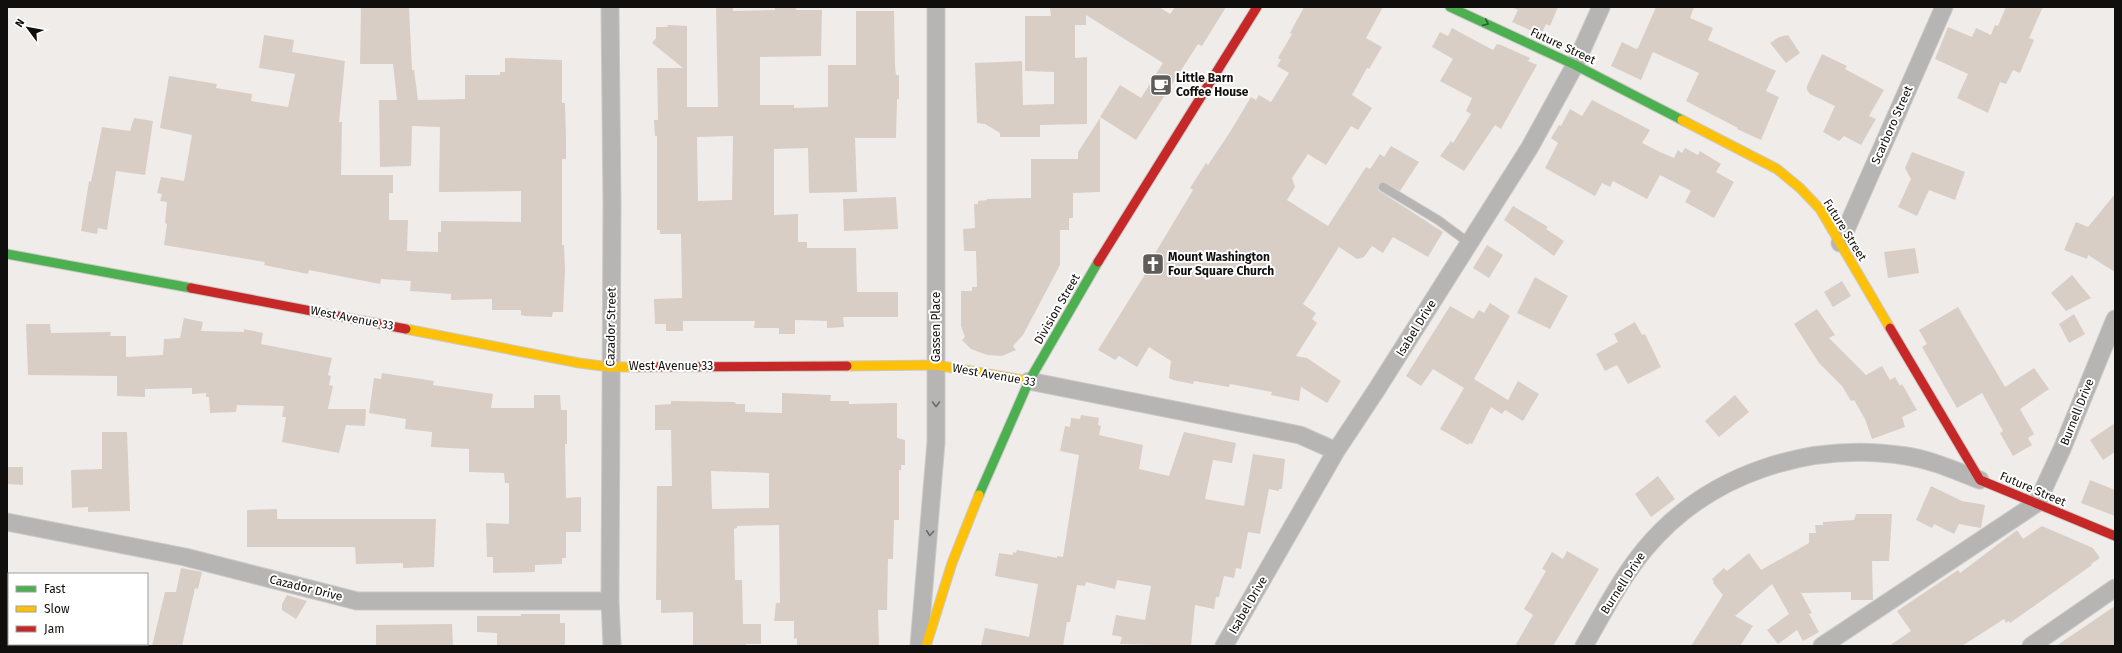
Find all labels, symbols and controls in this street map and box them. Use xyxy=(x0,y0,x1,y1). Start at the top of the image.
north arrow xyxy=(8,8,48,48)
text: N xyxy=(12,16,27,30)
one-way arrow xyxy=(1481,18,1489,26)
street label: Future Street xyxy=(1528,25,1598,67)
place label: Little Barn Coffee House xyxy=(1176,71,1249,99)
cafe icon: Little Barn Coffee House xyxy=(1148,72,1174,98)
street label: Scarboro Street xyxy=(1868,83,1916,166)
street label: Future Street xyxy=(1820,196,1870,264)
place label: Mount Washington Four Square Church xyxy=(1168,250,1274,278)
church icon: Mount Washington Four Square Church xyxy=(1140,251,1166,277)
street label: Division Street xyxy=(1031,271,1083,347)
street label: Cazador Street xyxy=(603,287,619,367)
street label: Gassen Place xyxy=(929,292,943,362)
street label: Isabel Drive xyxy=(1393,297,1439,359)
street label: West Avenue 33 xyxy=(309,303,395,333)
street label: West Avenue 33 xyxy=(629,359,713,373)
street label: West Avenue 33 xyxy=(951,361,1037,389)
street label: Burnell Drive xyxy=(2057,377,2097,447)
one-way arrow xyxy=(932,401,940,407)
street label: Future Street xyxy=(1998,469,2069,509)
one-way arrow xyxy=(925,530,934,536)
street label: Burnell Drive xyxy=(1598,549,1648,617)
street label: Cazador Drive xyxy=(268,572,344,604)
legend xyxy=(8,573,148,645)
street label: Isabel Drive xyxy=(1226,574,1270,636)
text: Fast xyxy=(44,582,66,596)
text: Slow xyxy=(44,602,70,616)
text: Jam xyxy=(44,622,64,636)

